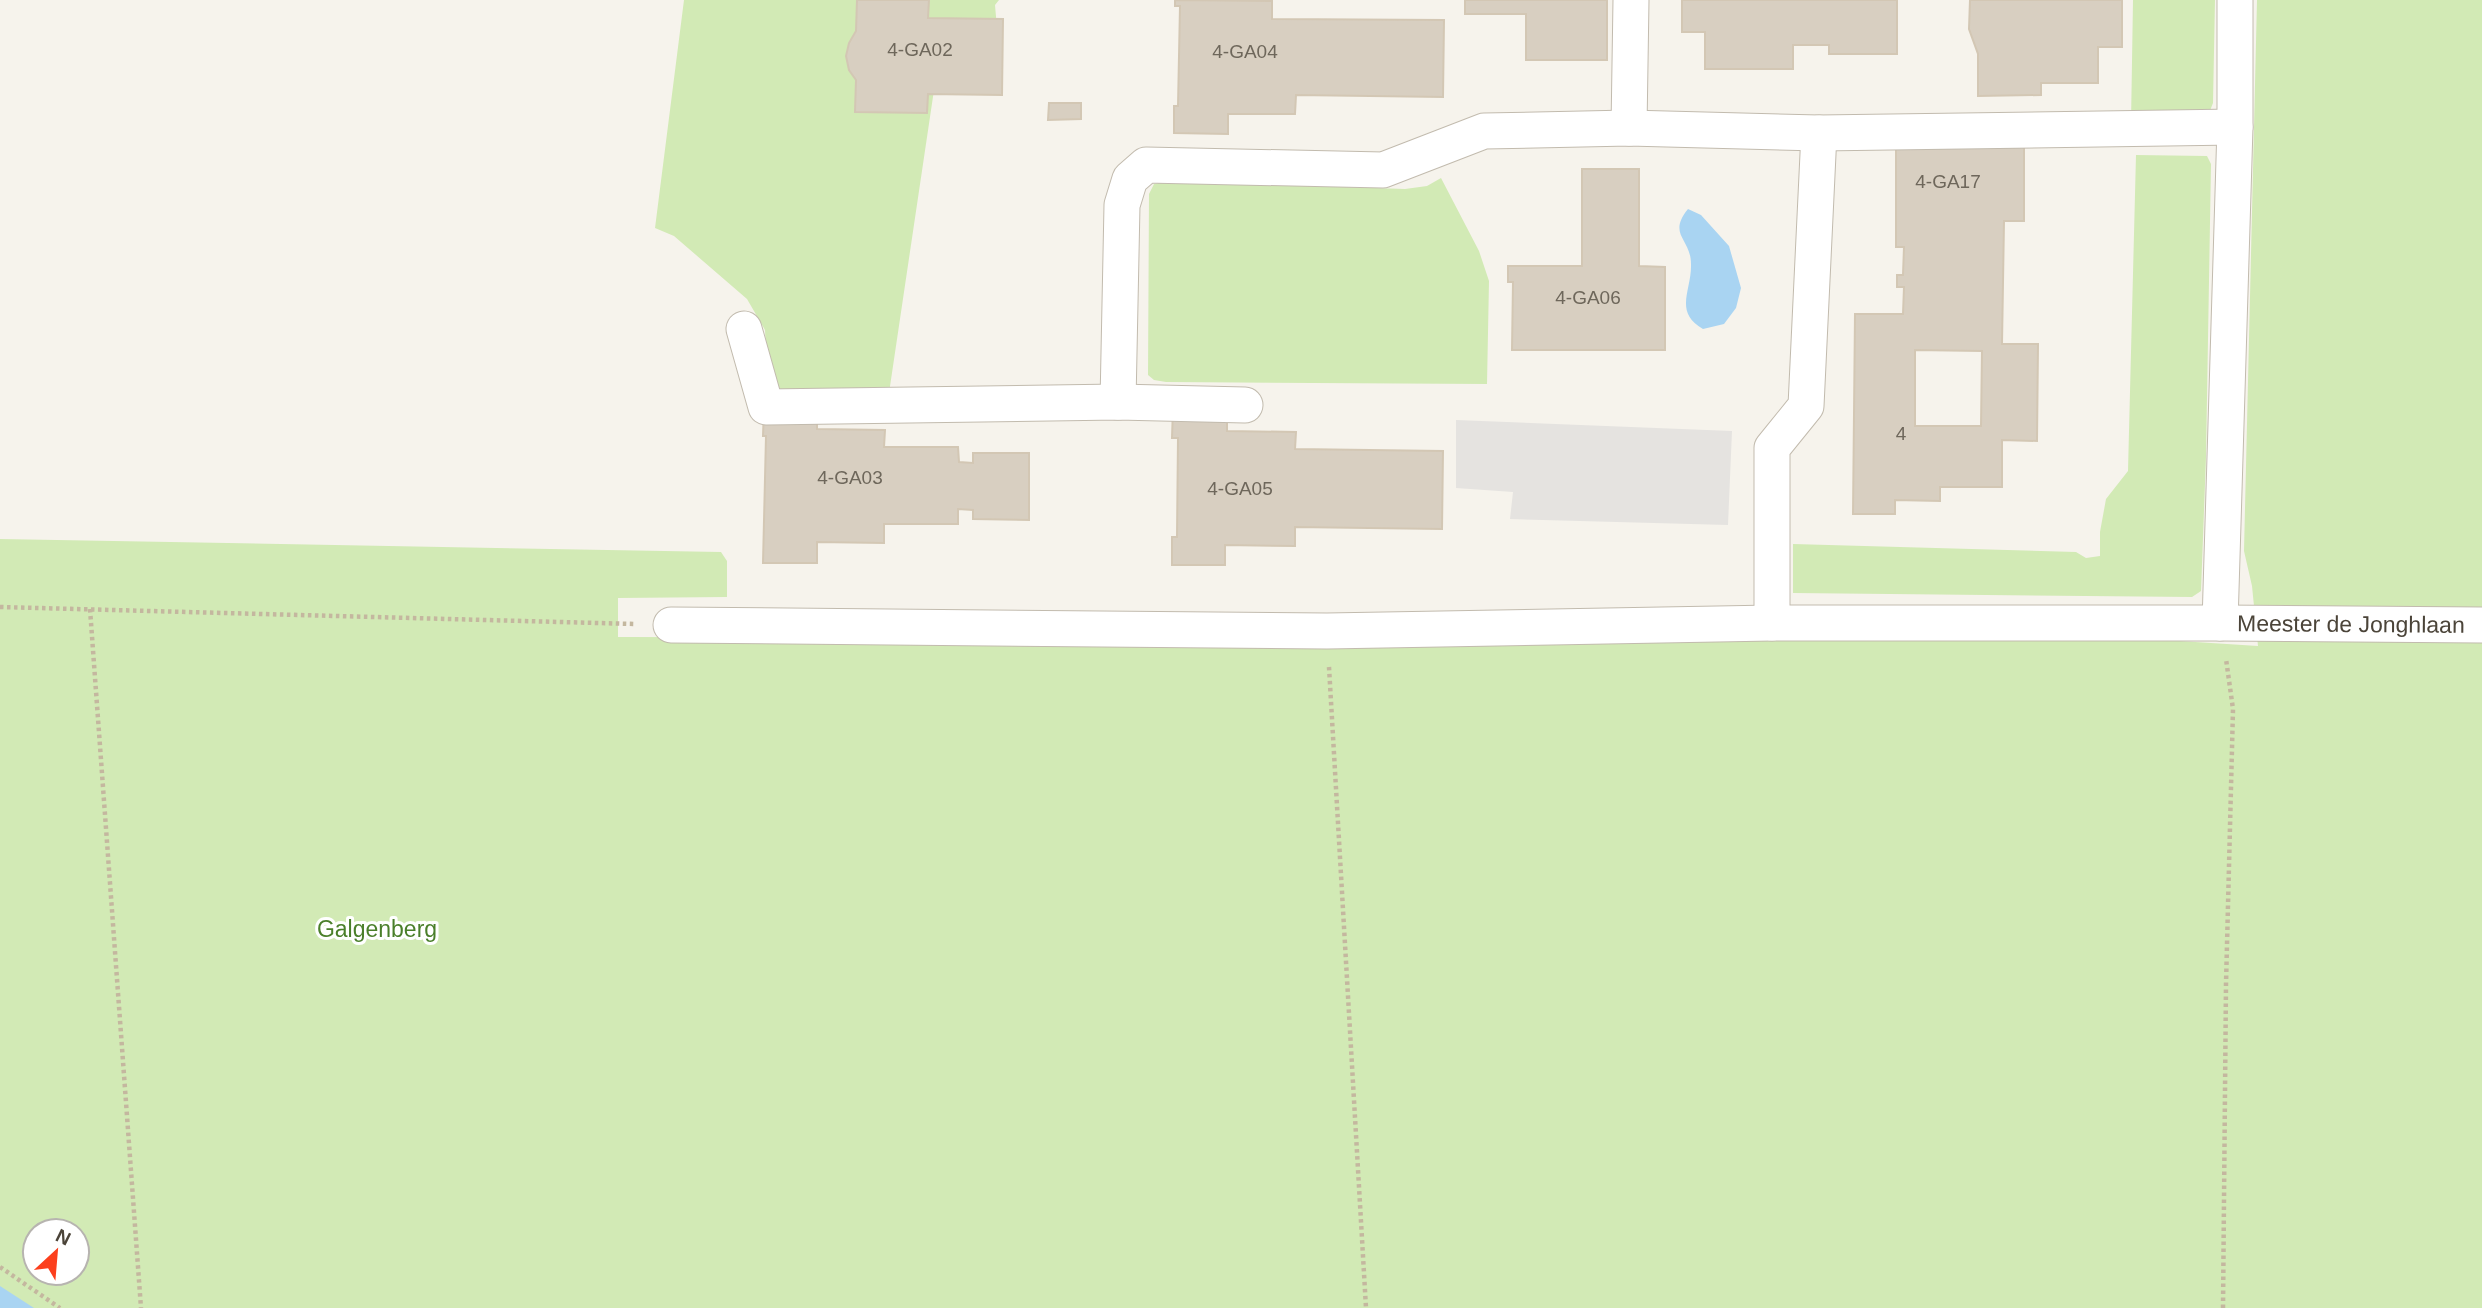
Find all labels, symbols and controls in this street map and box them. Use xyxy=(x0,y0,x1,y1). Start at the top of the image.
house number: 4-GA02 xyxy=(887,39,953,60)
house number: 4-GA04 xyxy=(1212,41,1278,62)
house number: 4-GA17 xyxy=(1915,171,1981,192)
house number: 4-GA06 xyxy=(1555,287,1621,308)
house number: 4 xyxy=(1896,423,1907,444)
house number: 4-GA03 xyxy=(817,467,883,488)
house number: 4-GA05 xyxy=(1207,478,1273,499)
street label: Meester de Jonghlaan xyxy=(2237,610,2465,638)
park label: Galgenberg xyxy=(317,916,437,942)
north arrow xyxy=(21,1217,91,1287)
text: N xyxy=(52,1225,74,1250)

